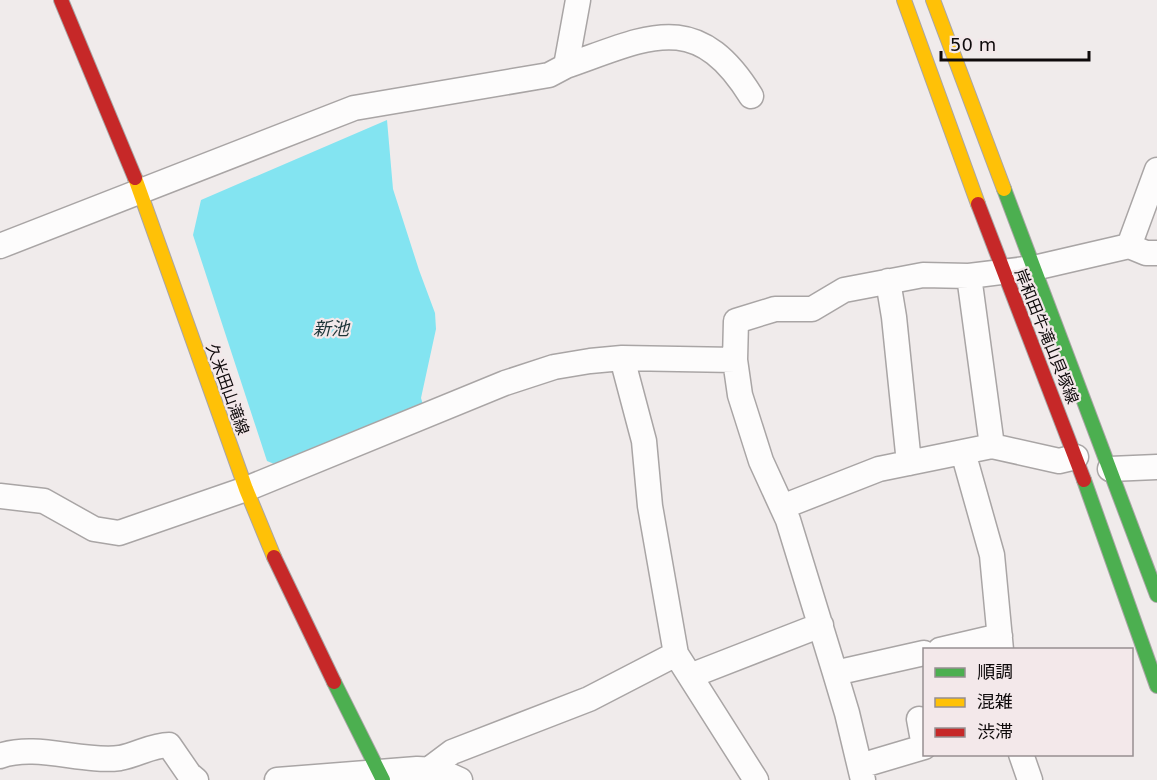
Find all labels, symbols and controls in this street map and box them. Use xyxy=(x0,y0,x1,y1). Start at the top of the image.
scale bar xyxy=(941,24,1090,62)
text: 50 m xyxy=(950,34,996,55)
street label: 岸和田牛滝山貝塚線 xyxy=(1011,266,1082,407)
water label: 新池 xyxy=(313,318,351,339)
street label: 久米田山滝線 xyxy=(202,341,253,438)
legend xyxy=(923,648,1133,756)
text: 順調 xyxy=(977,661,1013,682)
text: 混雑 xyxy=(977,691,1013,712)
text: 渋滞 xyxy=(977,721,1013,742)

